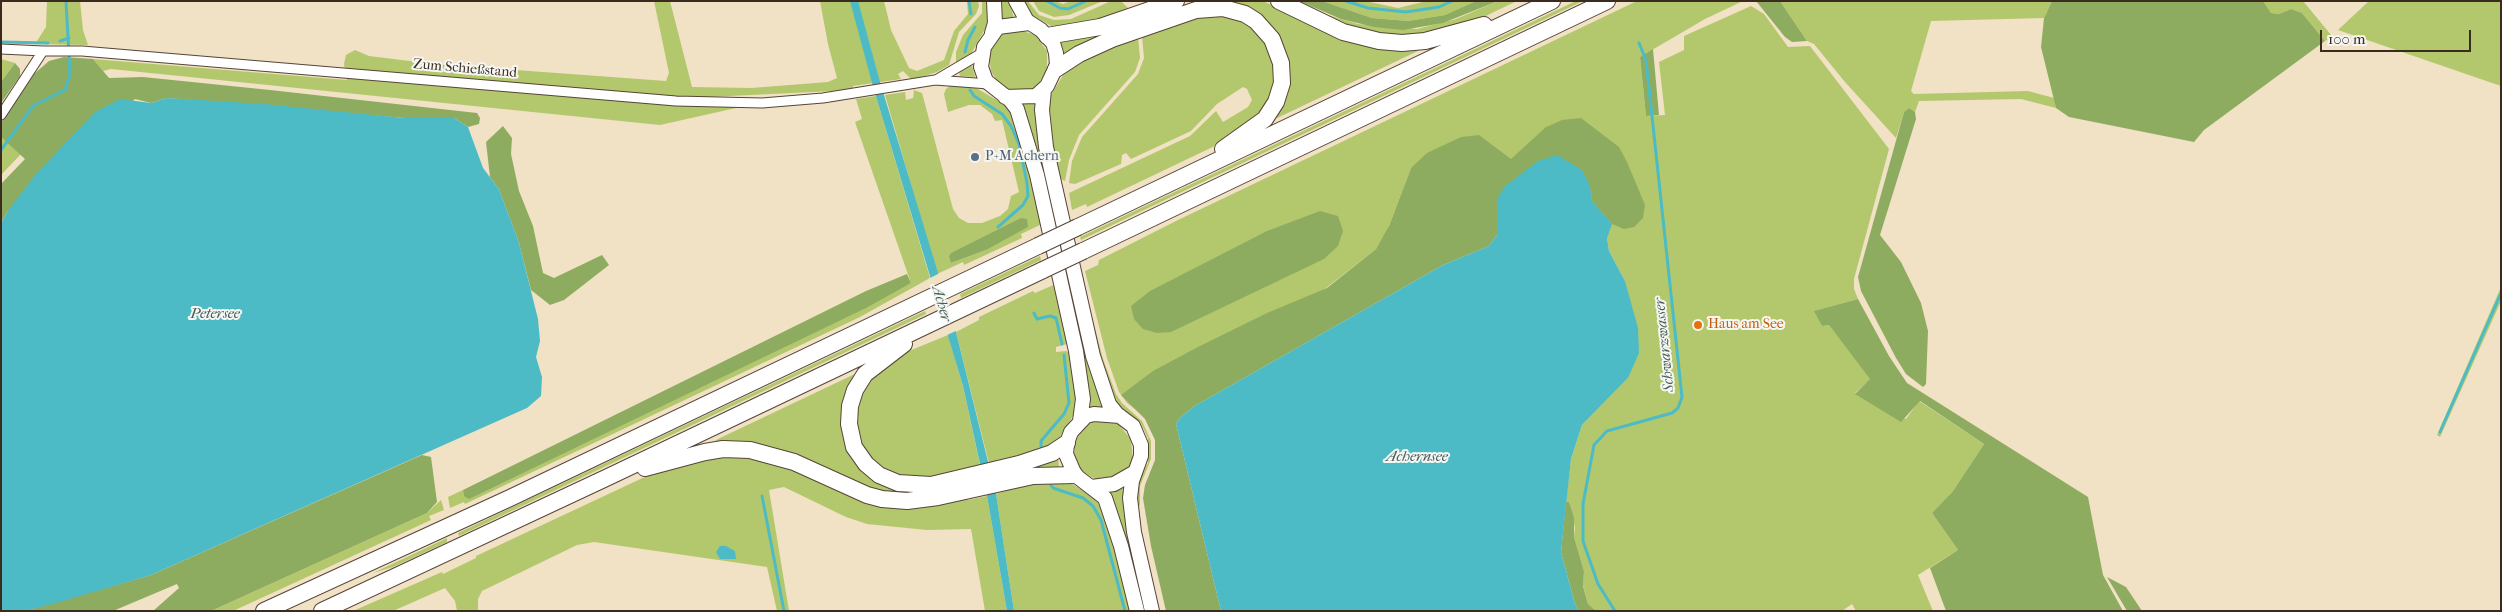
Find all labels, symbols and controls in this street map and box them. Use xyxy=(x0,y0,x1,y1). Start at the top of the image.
scale bar xyxy=(2322,20,2473,52)
text: 100 m xyxy=(2328,30,2366,48)
street label: Zum Schießstand xyxy=(412,56,518,82)
place label: P+M Achern xyxy=(985,149,1059,165)
marker: P+M Achern xyxy=(969,151,981,163)
water label: Acher xyxy=(927,284,955,324)
water label: Schwarzwasser xyxy=(1651,297,1679,393)
water label: Petersee xyxy=(190,305,240,323)
place label: Haus am See xyxy=(1708,317,1784,333)
marker: Haus am See xyxy=(1692,319,1704,331)
water label: Achernsee xyxy=(1386,448,1448,466)

